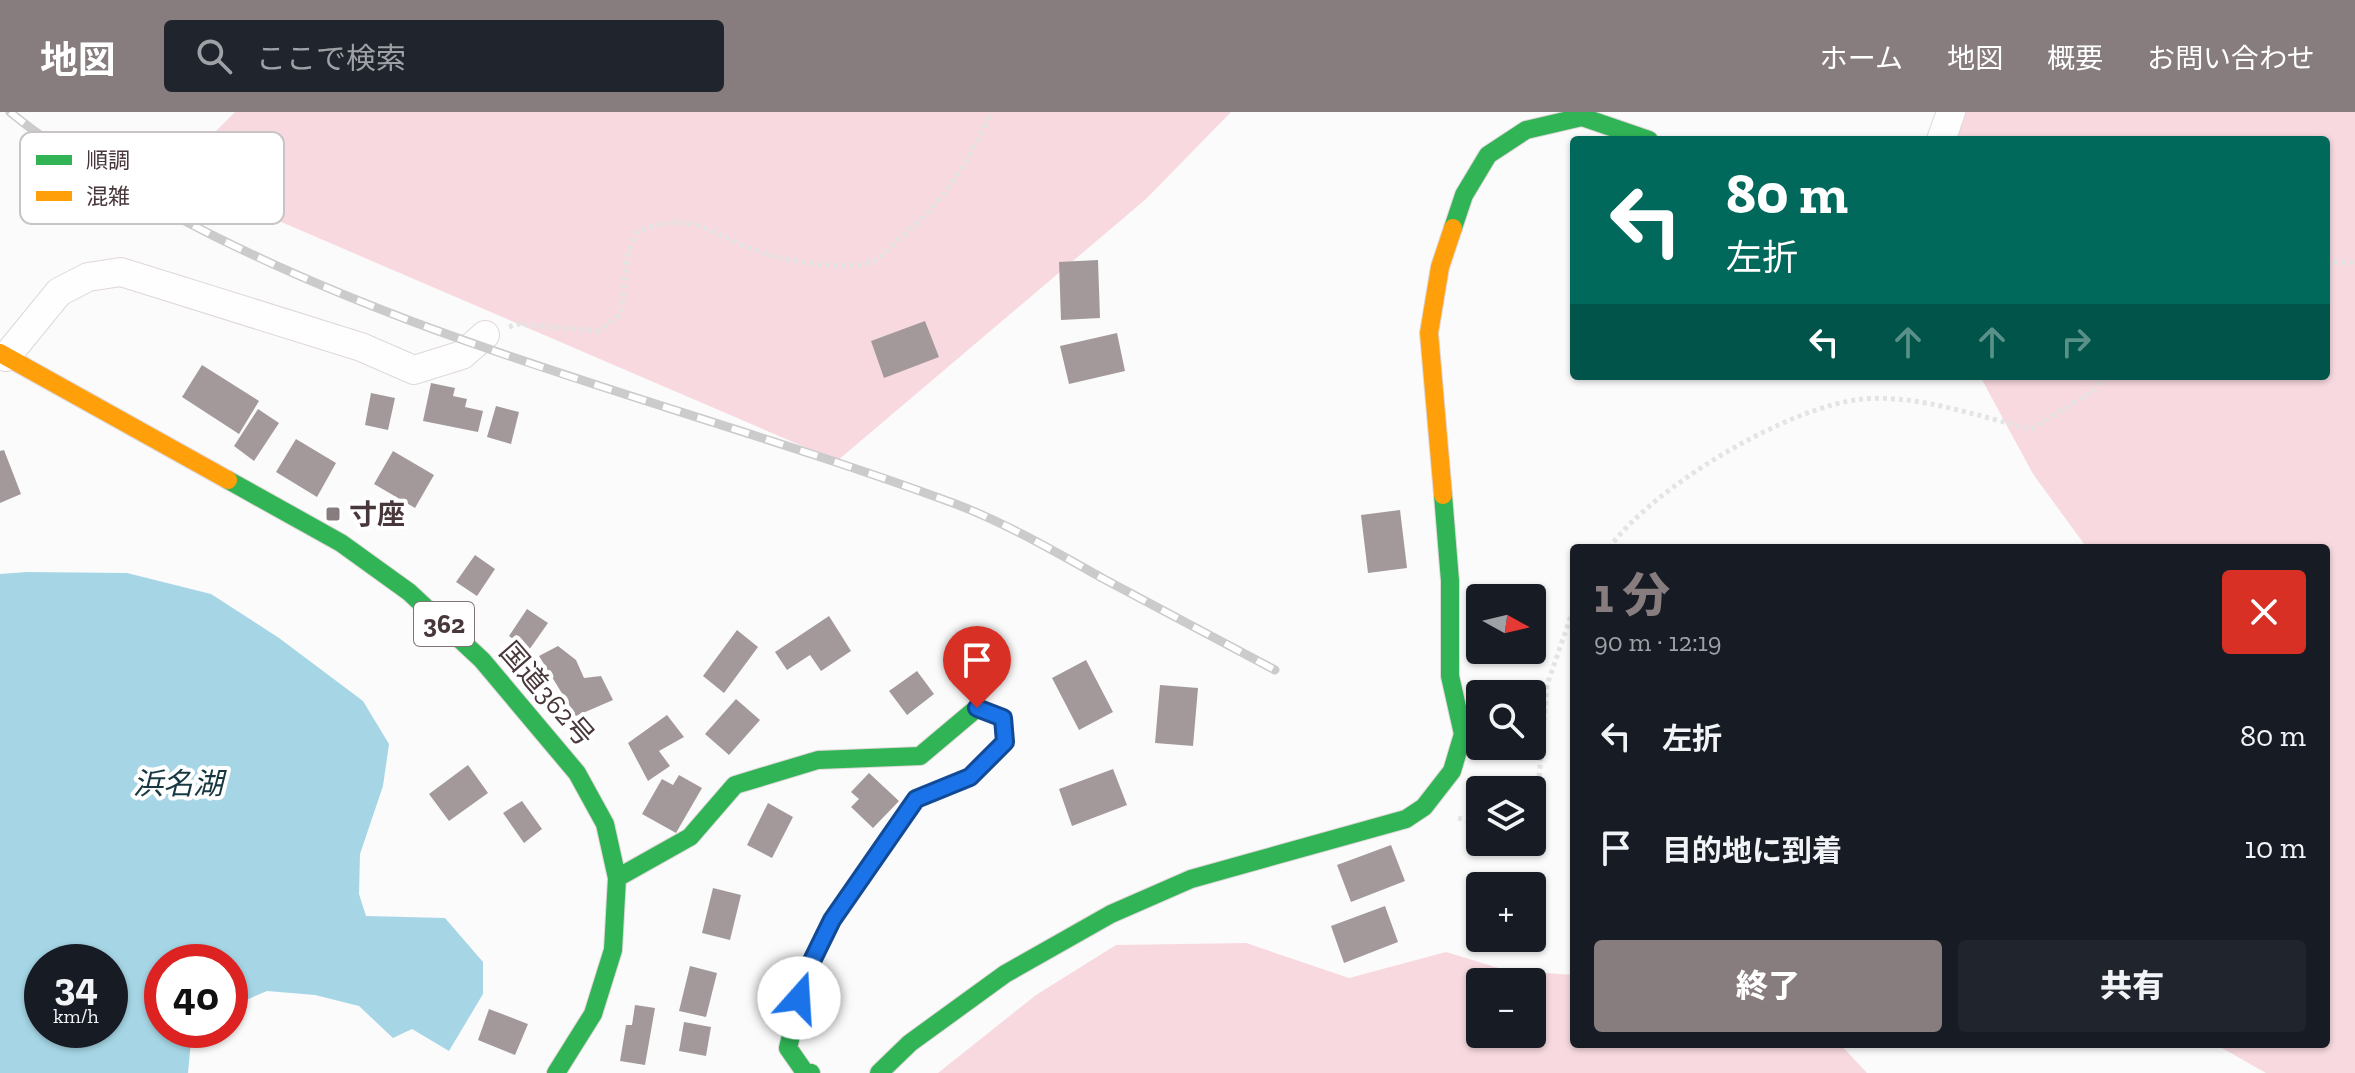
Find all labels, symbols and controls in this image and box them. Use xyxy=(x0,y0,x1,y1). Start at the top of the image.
search box xyxy=(164,20,724,92)
icon: search xyxy=(192,34,236,78)
text: 地図 xyxy=(40,37,116,83)
text: ここで検索 xyxy=(256,41,406,77)
text: ホーム xyxy=(1820,42,1903,75)
text: 地図 xyxy=(1947,42,2003,75)
text: 概要 xyxy=(2047,42,2103,75)
text: お問い合わせ xyxy=(2147,42,2315,75)
legend xyxy=(20,132,284,224)
text: 順調 xyxy=(86,147,130,174)
text: 80 m xyxy=(1726,160,1848,227)
icon: left xyxy=(1594,168,1698,272)
text: 混雑 xyxy=(86,183,130,210)
text: 左折 xyxy=(1726,236,1798,279)
icon: left xyxy=(1802,320,1846,364)
icon: ahead xyxy=(1886,320,1930,364)
icon: ahead xyxy=(1970,320,2014,364)
icon: right xyxy=(2054,320,2098,364)
place label: 寸座 xyxy=(349,498,405,531)
marker: 寸座 xyxy=(324,505,342,523)
text: 1 分 xyxy=(1594,567,1670,624)
button: close xyxy=(2222,570,2306,654)
north arrow xyxy=(1466,584,1546,664)
map controls xyxy=(1466,584,1546,1048)
road number: 362 xyxy=(414,602,474,646)
pin xyxy=(943,626,1011,708)
text: 90 m · 12:19 xyxy=(1594,626,1722,658)
street label: 国道362号 xyxy=(493,635,601,753)
icon: arrive xyxy=(955,638,999,682)
button: search xyxy=(1466,680,1546,760)
icon: left xyxy=(1594,714,1638,758)
text: 80 m xyxy=(2240,718,2306,754)
text: 左折 xyxy=(1662,721,1722,757)
water label: 浜名湖 xyxy=(133,766,227,802)
button: layers xyxy=(1466,776,1546,856)
icon: arrive xyxy=(1594,826,1638,870)
text: 10 m xyxy=(2244,830,2306,866)
text: 目的地に到着 xyxy=(1662,833,1842,869)
button: + xyxy=(1466,872,1546,952)
button: 終了 xyxy=(1594,940,1942,1032)
button: 共有 xyxy=(1958,940,2306,1032)
speed limit sign: 40 xyxy=(144,944,248,1048)
position arrow xyxy=(757,956,841,1040)
text: 34 xyxy=(54,962,98,1010)
button: − xyxy=(1466,968,1546,1048)
text: km/h xyxy=(53,1004,99,1028)

